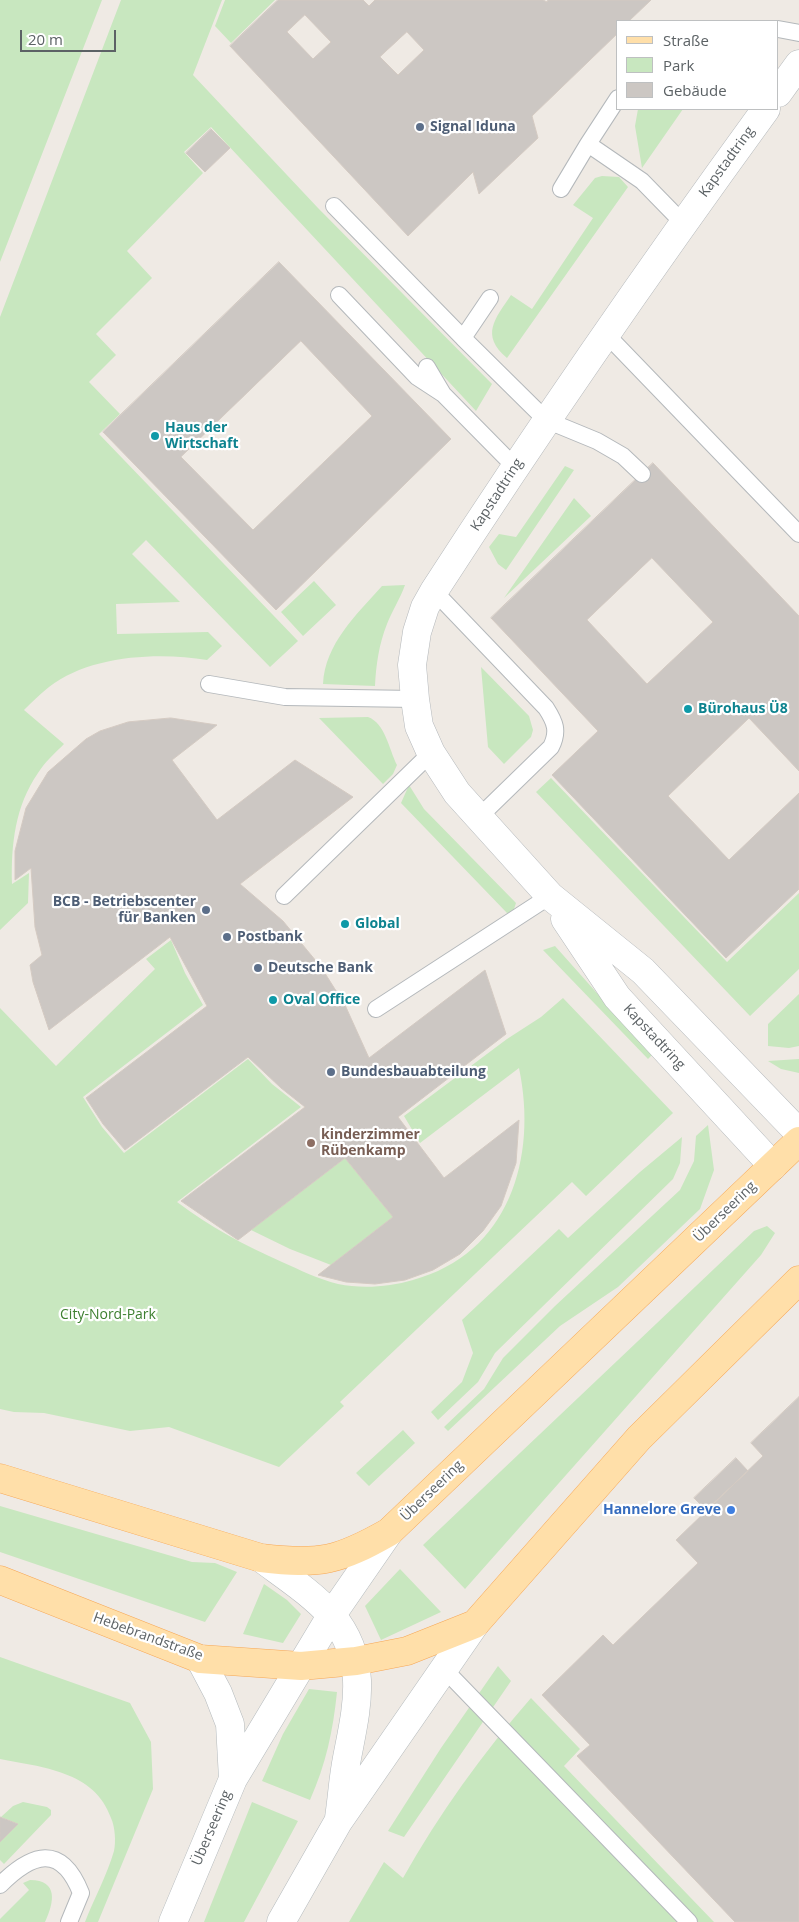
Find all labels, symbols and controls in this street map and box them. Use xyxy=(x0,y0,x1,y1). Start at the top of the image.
scale bar xyxy=(22,20,119,52)
legend xyxy=(616,20,779,110)
text: 20 m xyxy=(28,29,63,49)
text: Straße xyxy=(663,30,709,50)
text: Park xyxy=(663,55,694,75)
text: Gebäude xyxy=(663,80,727,100)
place label: Signal Iduna xyxy=(430,119,516,135)
marker: Signal Iduna xyxy=(414,121,426,133)
street label: Kapstadtring xyxy=(696,123,758,201)
place label: Haus der Wirtschaft xyxy=(165,420,239,452)
marker: Haus der Wirtschaft xyxy=(149,430,161,442)
street label: Kapstadtring xyxy=(467,455,527,535)
place label: Bürohaus Ü8 xyxy=(698,701,788,717)
marker: Bürohaus Ü8 xyxy=(682,703,694,715)
place label: BCB - Betriebscenter für Banken xyxy=(53,894,196,926)
marker: BCB - Betriebscenter für Banken xyxy=(200,904,212,916)
place label: Global xyxy=(355,916,400,932)
marker: Global xyxy=(339,918,351,930)
place label: Postbank xyxy=(237,929,303,945)
marker: Postbank xyxy=(221,931,233,943)
place label: Deutsche Bank xyxy=(268,960,373,976)
marker: Deutsche Bank xyxy=(252,962,264,974)
place label: Oval Office xyxy=(283,992,360,1008)
marker: Oval Office xyxy=(267,994,279,1006)
street label: Kapstadtring xyxy=(619,1001,689,1073)
place label: Bundesbauabteilung xyxy=(341,1064,486,1080)
marker: Bundesbauabteilung xyxy=(325,1066,337,1078)
place label: kinderzimmer Rübenkamp xyxy=(321,1127,420,1160)
marker: kinderzimmer Rübenkamp xyxy=(305,1137,317,1149)
street label: Überseering xyxy=(690,1178,760,1246)
park label: City-Nord-Park xyxy=(60,1307,156,1323)
street label: Überseering xyxy=(397,1457,467,1525)
place label: Hannelore Greve xyxy=(603,1502,721,1518)
marker: Hannelore Greve xyxy=(725,1504,737,1516)
street label: Hebebrandstraße xyxy=(91,1609,205,1665)
street label: Überseering xyxy=(189,1788,235,1868)

